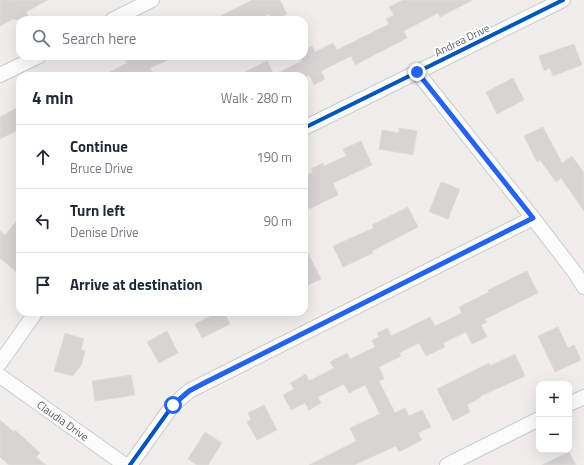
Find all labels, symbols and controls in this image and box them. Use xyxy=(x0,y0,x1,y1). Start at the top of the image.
search box xyxy=(16,16,308,60)
street label: Andrea Drive xyxy=(432,20,493,60)
icon: search xyxy=(30,27,52,49)
text: Search here xyxy=(62,27,136,50)
route end xyxy=(408,63,426,81)
text: 4 min xyxy=(32,85,73,111)
text: Walk · 280 m xyxy=(221,88,292,108)
text: Continue xyxy=(70,135,128,158)
icon: ahead xyxy=(32,146,54,168)
text: 190 m xyxy=(256,147,292,167)
text: Bruce Drive xyxy=(70,158,133,178)
text: Turn left xyxy=(70,199,125,222)
icon: left xyxy=(32,210,54,232)
text: 90 m xyxy=(264,211,292,231)
text: Denise Drive xyxy=(70,222,139,242)
text: Arrive at destination xyxy=(70,273,203,296)
icon: arrive xyxy=(32,274,54,296)
map controls xyxy=(536,381,572,453)
button: + xyxy=(536,381,572,417)
route start xyxy=(164,396,182,414)
street label: Claudia Drive xyxy=(34,397,92,445)
button: − xyxy=(536,417,572,453)

